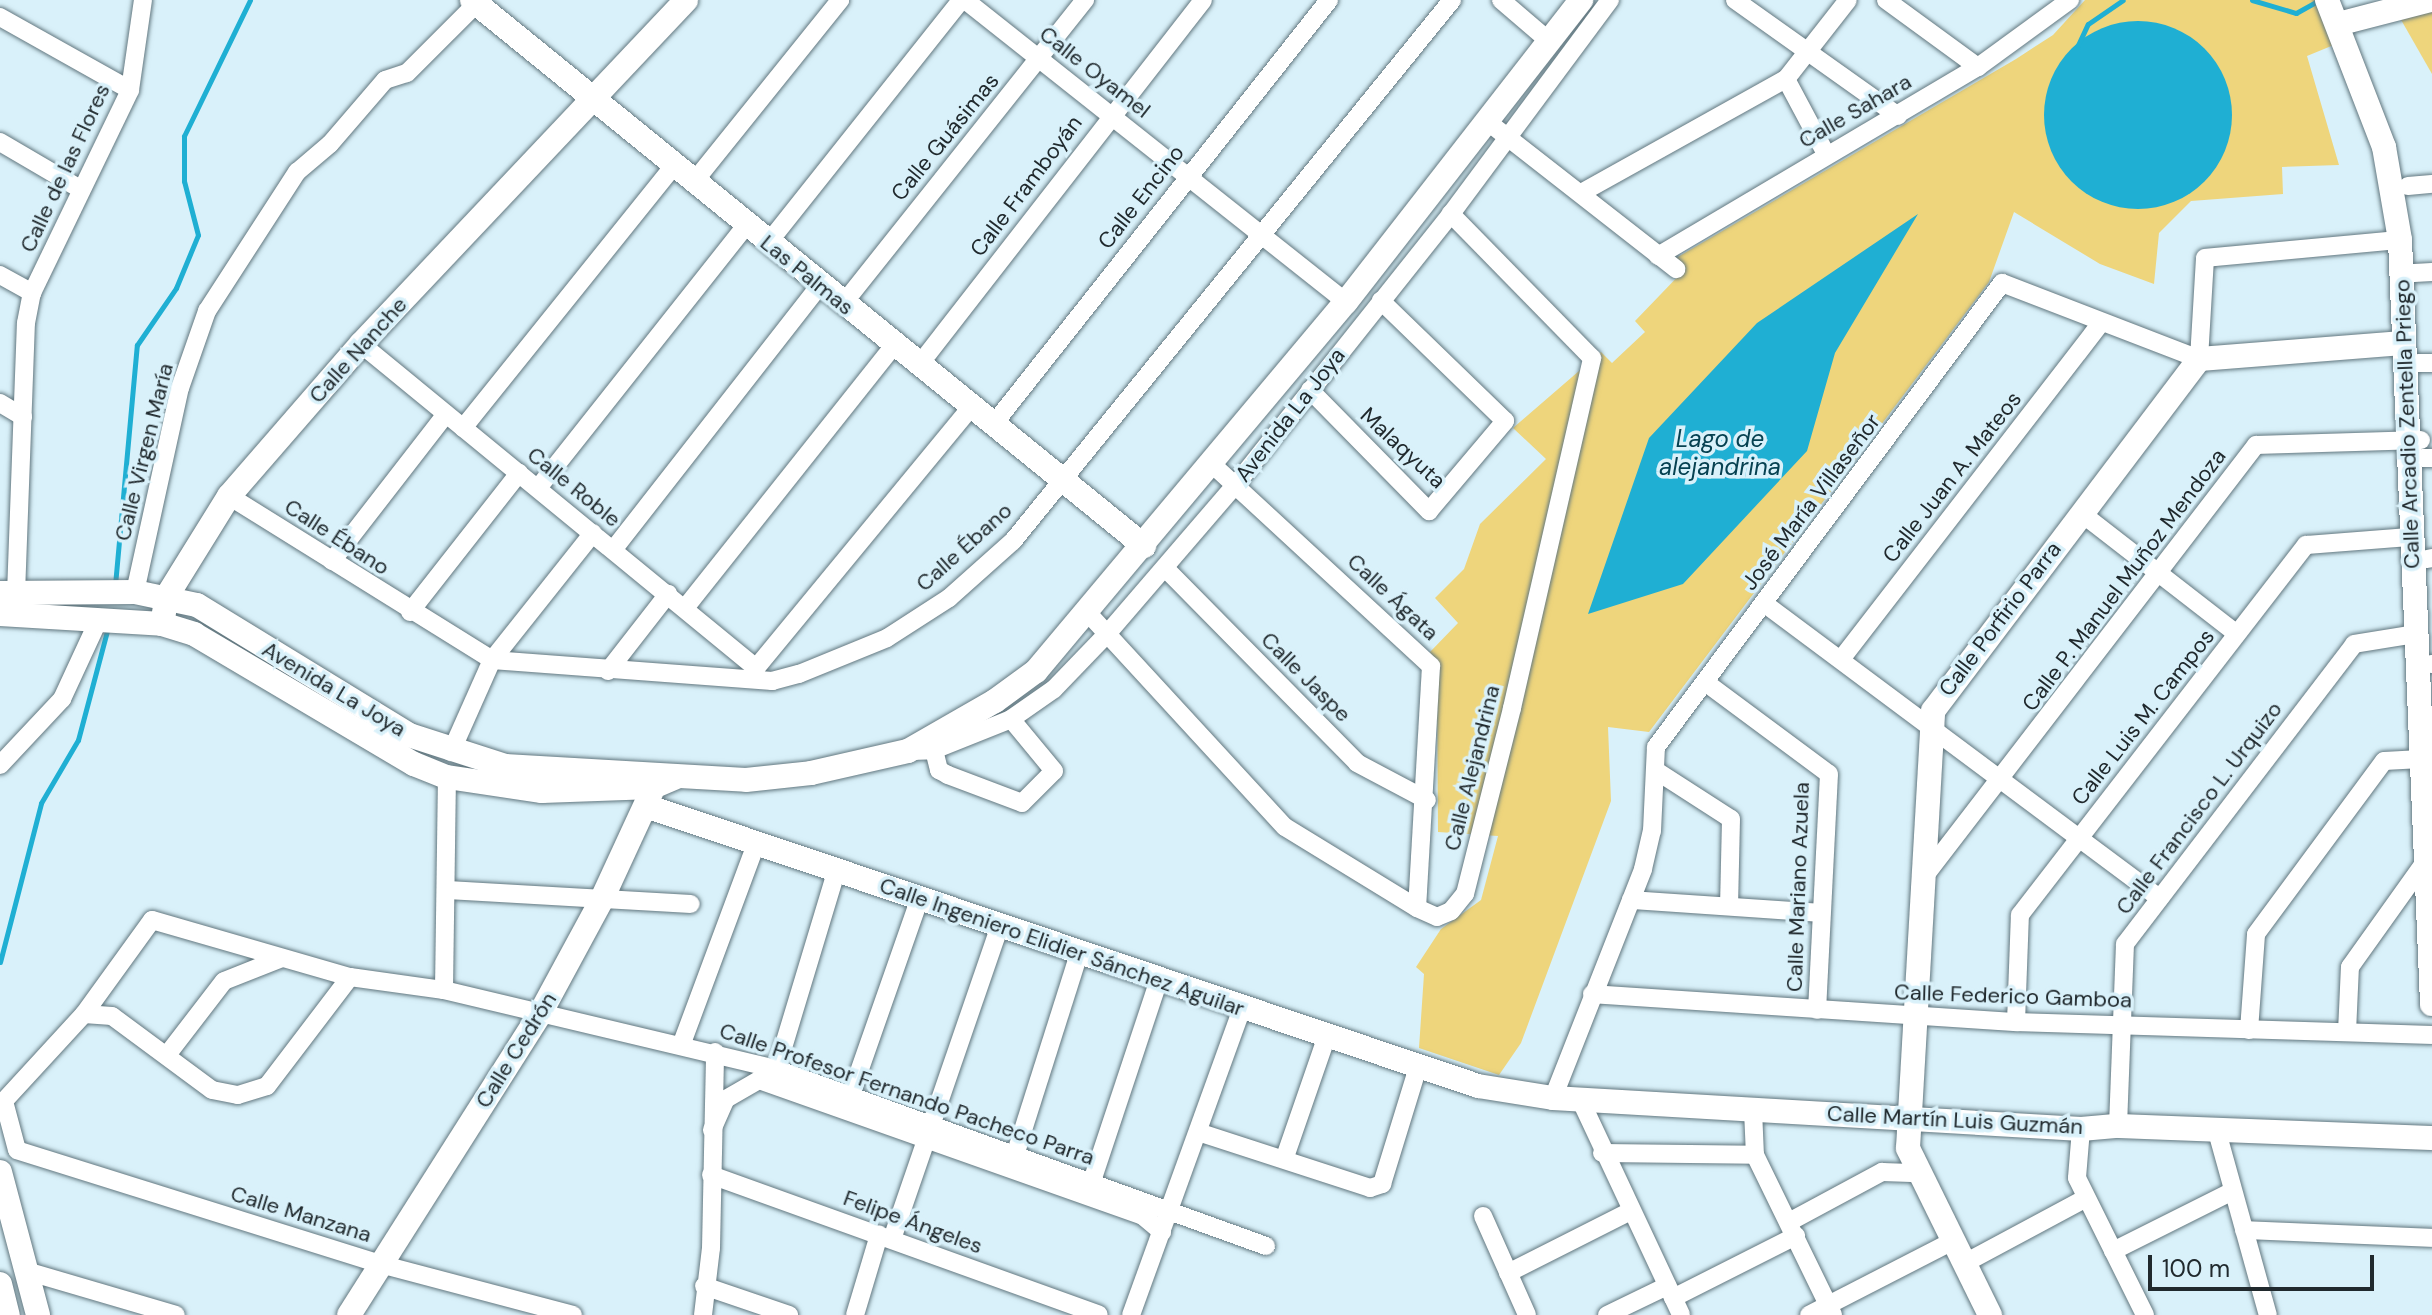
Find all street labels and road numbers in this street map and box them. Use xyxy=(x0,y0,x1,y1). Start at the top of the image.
street label: Calle Oyamel xyxy=(1034,21,1156,123)
street label: Calle Guásimas xyxy=(886,68,1004,206)
street label: Calle Sahara xyxy=(1794,68,1916,154)
street label: Calle de las Flores xyxy=(14,80,116,256)
street label: Calle Framboyán xyxy=(964,110,1088,262)
street label: Calle Encino xyxy=(1092,140,1190,254)
street label: Las Palmas xyxy=(755,229,859,321)
street label: Calle Arcadio Zentella Priego xyxy=(2389,279,2425,569)
street label: Calle Nanche xyxy=(304,292,412,408)
street label: Avenida La Joya xyxy=(1230,343,1350,487)
street label: Calle Virgen María xyxy=(109,360,179,544)
street label: Calle Juan A. Mateos xyxy=(1877,386,2027,568)
street label: Malaqyuta xyxy=(1355,402,1451,494)
street label: José María Villaseñor xyxy=(1736,409,1886,595)
street label: Calle Roble xyxy=(522,441,626,533)
street label: Calle P. Manuel Muñoz Mendoza xyxy=(2017,444,2231,716)
street label: Calle Ébano xyxy=(280,493,394,581)
street label: Calle Ébano xyxy=(911,497,1017,597)
street label: Calle Porfirio Parra xyxy=(1933,537,2067,701)
street label: Calle Ágata xyxy=(1342,548,1444,646)
street label: Calle Luis M. Campos xyxy=(2066,624,2220,810)
street label: Calle Jaspe xyxy=(1256,627,1356,727)
street label: Avenida La Joya xyxy=(257,636,411,742)
street label: Calle Alejandrina xyxy=(1439,682,1505,854)
street label: Calle Francisco L. Urquizo xyxy=(2110,696,2288,920)
street label: Calle Mariano Azuela xyxy=(1781,782,1815,992)
street label: Calle Ingeniero Elidier Sánchez Aguilar xyxy=(876,872,1248,1022)
street label: Calle Federico Gamboa xyxy=(1894,979,2132,1013)
street label: Calle Cedrón xyxy=(470,987,562,1113)
street label: Calle Profesor Fernando Pacheco Parra xyxy=(716,1017,1098,1171)
street label: Calle Martín Luis Guzmán xyxy=(1826,1100,2084,1140)
street label: Calle Manzana xyxy=(228,1180,374,1248)
street label: Felipe Ángeles xyxy=(840,1185,986,1259)

